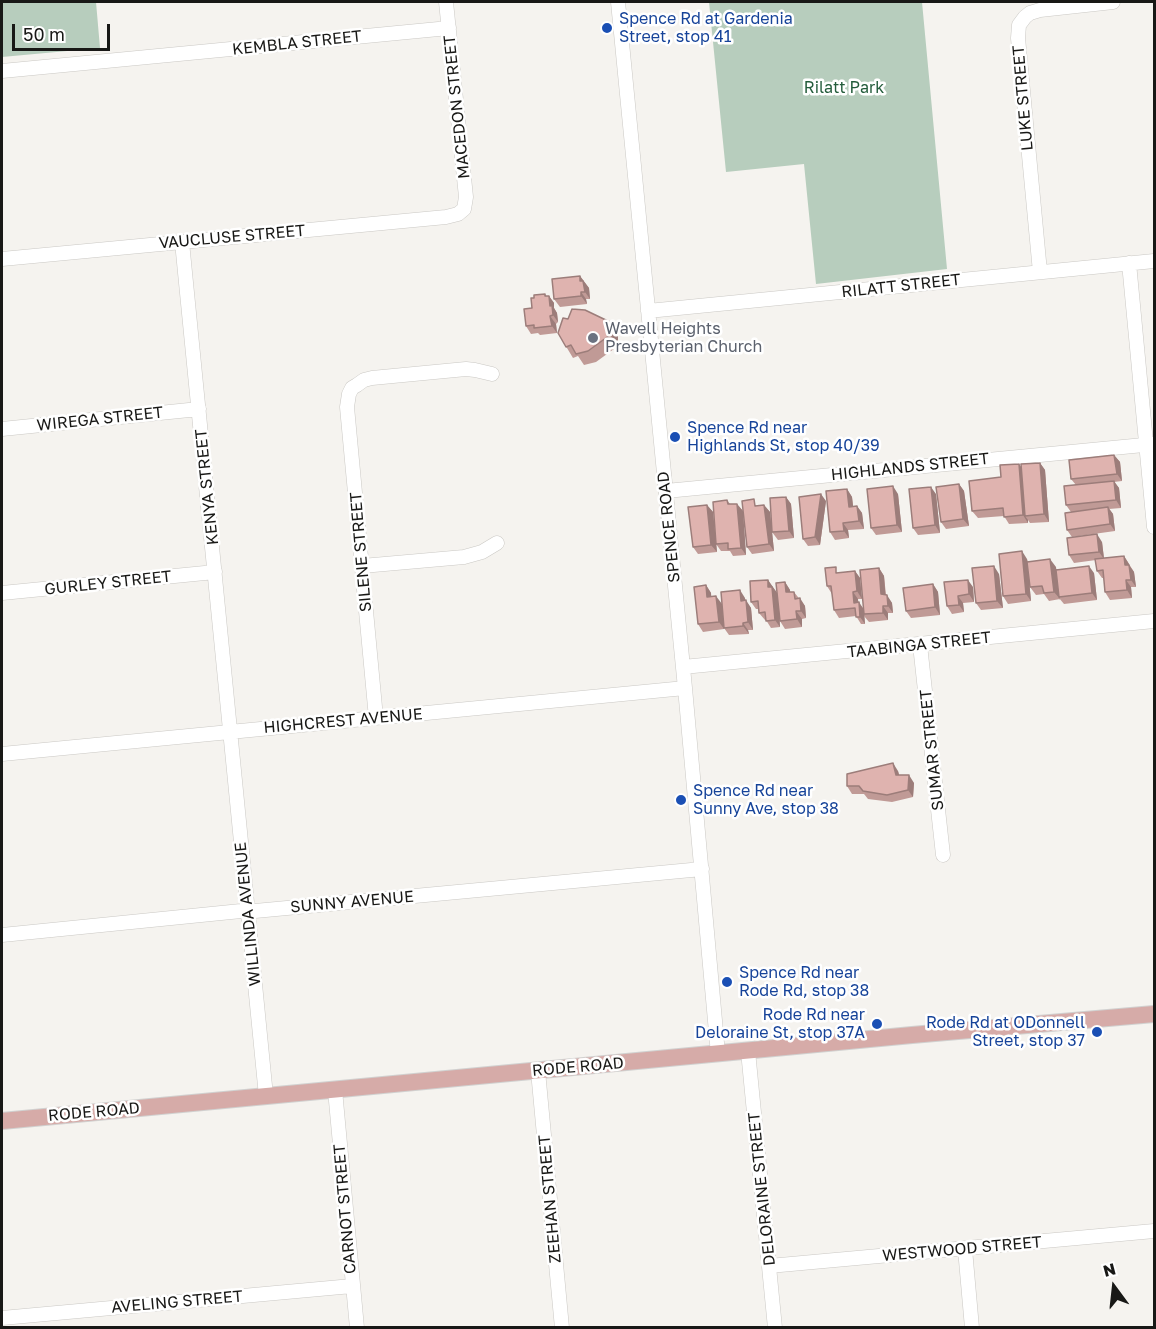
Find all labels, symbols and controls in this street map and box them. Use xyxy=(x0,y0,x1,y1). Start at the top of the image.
place label: Spence Rd at Gardenia Street, stop 41 xyxy=(619,9,793,47)
scale bar xyxy=(15,12,112,50)
marker: Spence Rd at Gardenia Street, stop 41 xyxy=(600,21,614,35)
text: 50 m xyxy=(23,23,65,45)
street label: KEMBLA STREET xyxy=(231,27,363,59)
street label: MACEDON STREET xyxy=(440,34,474,180)
street label: LUKE STREET xyxy=(1009,45,1037,151)
park label: Rilatt Park xyxy=(804,78,884,98)
street label: VAUCLUSE STREET xyxy=(158,221,306,253)
street label: RILATT STREET xyxy=(840,270,962,302)
place label: Wavell Heights Presbyterian Church xyxy=(605,319,762,357)
marker: Wavell Heights Presbyterian Church xyxy=(586,331,600,345)
street label: WIREGA STREET xyxy=(36,403,164,435)
place label: Spence Rd near Highlands St, stop 40/39 xyxy=(687,418,880,456)
street label: KENYA STREET xyxy=(191,428,223,546)
marker: Spence Rd near Highlands St, stop 40/39 xyxy=(668,430,682,444)
street label: HIGHLANDS STREET xyxy=(830,449,990,485)
street label: SPENCE ROAD xyxy=(654,471,684,583)
street label: SILENE STREET xyxy=(346,491,376,613)
street label: GURLEY STREET xyxy=(44,567,172,599)
street label: TAABINGA STREET xyxy=(846,628,992,662)
street label: SUMAR STREET xyxy=(916,688,948,812)
street label: HIGHCREST AVENUE xyxy=(263,704,423,738)
place label: Spence Rd near Sunny Ave, stop 38 xyxy=(693,781,839,819)
marker: Spence Rd near Sunny Ave, stop 38 xyxy=(674,793,688,807)
street label: WILLINDA AVENUE xyxy=(231,841,265,987)
street label: SUNNY AVENUE xyxy=(289,887,415,917)
place label: Spence Rd near Rode Rd, stop 38 xyxy=(739,963,869,1001)
marker: Spence Rd near Rode Rd, stop 38 xyxy=(720,975,734,989)
place label: Rode Rd near Deloraine St, stop 37A xyxy=(695,1005,865,1043)
place label: Rode Rd at ODonnell Street, stop 37 xyxy=(926,1013,1085,1051)
marker: Rode Rd near Deloraine St, stop 37A xyxy=(870,1017,884,1031)
marker: Rode Rd at ODonnell Street, stop 37 xyxy=(1090,1025,1104,1039)
street label: RODE ROAD xyxy=(531,1053,625,1081)
street label: RODE ROAD xyxy=(47,1098,141,1126)
street label: DELORAINE STREET xyxy=(744,1111,780,1267)
street label: ZEEHAN STREET xyxy=(535,1134,565,1264)
street label: CARNOT STREET xyxy=(330,1143,360,1275)
street label: WESTWOOD STREET xyxy=(881,1232,1043,1266)
north arrow xyxy=(1084,1257,1144,1317)
text: N xyxy=(1101,1258,1118,1281)
street label: AVELING STREET xyxy=(111,1287,243,1317)

